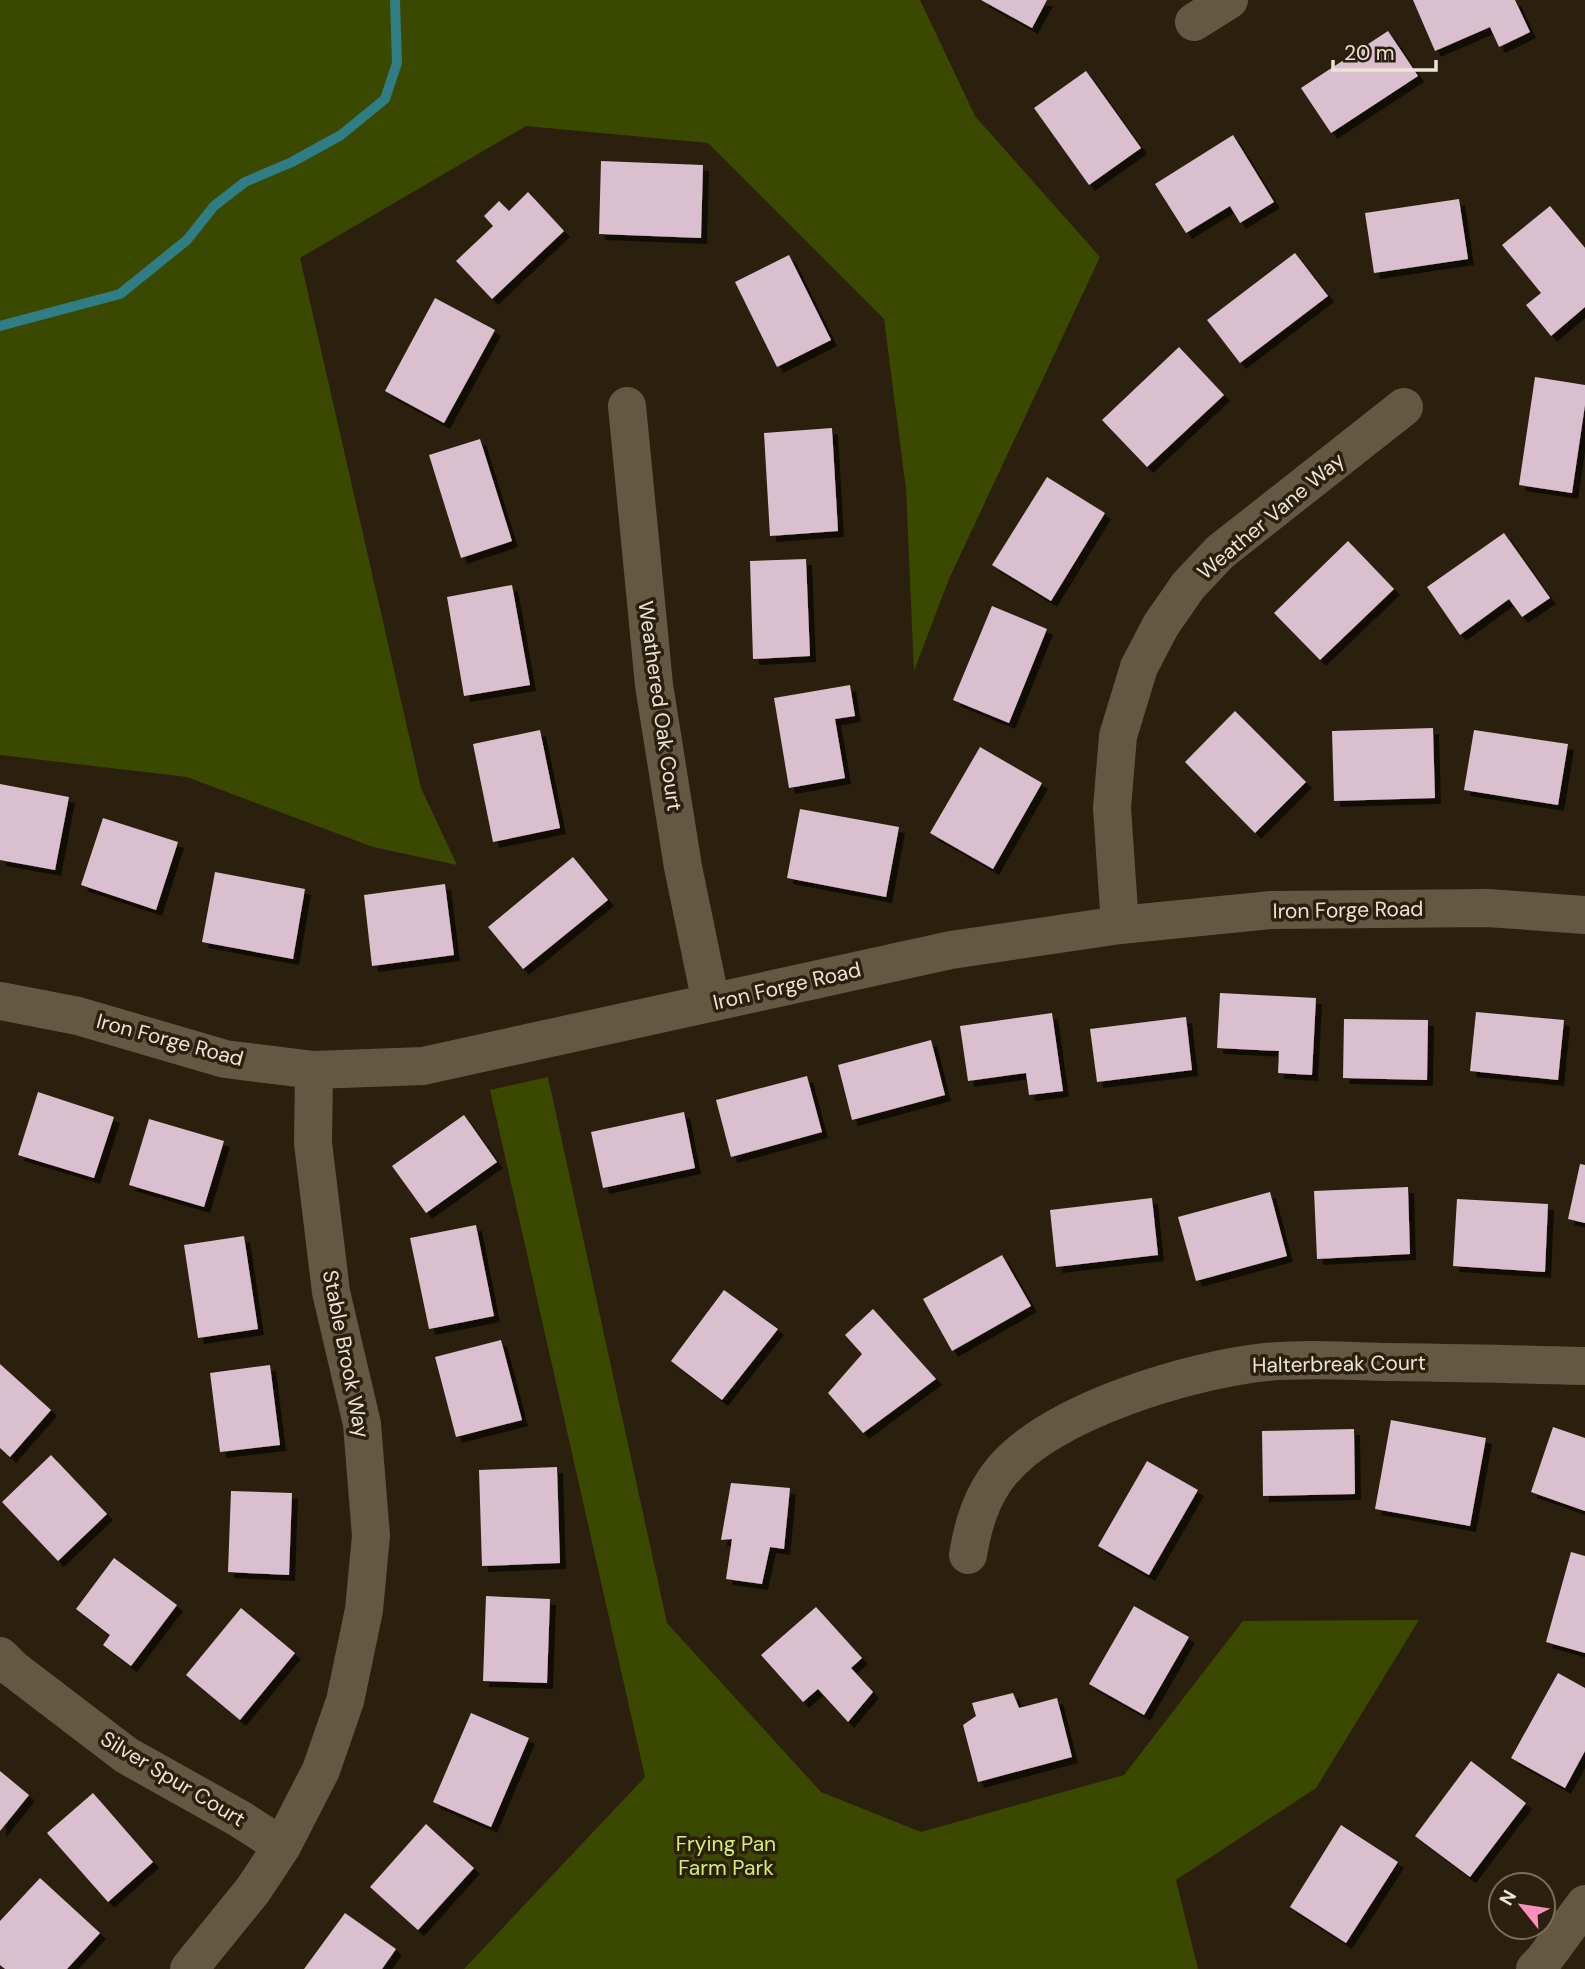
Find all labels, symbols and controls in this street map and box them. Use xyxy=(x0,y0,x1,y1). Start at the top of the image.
scale bar xyxy=(1333,28,1436,72)
text: 20 m xyxy=(1344,39,1395,67)
street label: Weather Vane Way xyxy=(1192,446,1351,586)
street label: Weathered Oak Court xyxy=(631,599,689,813)
street label: Iron Forge Road xyxy=(1272,895,1424,925)
street label: Iron Forge Road xyxy=(710,955,864,1017)
street label: Iron Forge Road xyxy=(94,1007,246,1073)
street label: Stable Brook Way xyxy=(316,1268,376,1441)
street label: Halterbreak Court xyxy=(1252,1348,1426,1380)
street label: Silver Spur Court xyxy=(96,1725,250,1833)
park label: Frying Pan Farm Park xyxy=(676,1830,776,1882)
north arrow xyxy=(1487,1871,1557,1941)
text: N xyxy=(1493,1885,1522,1910)

